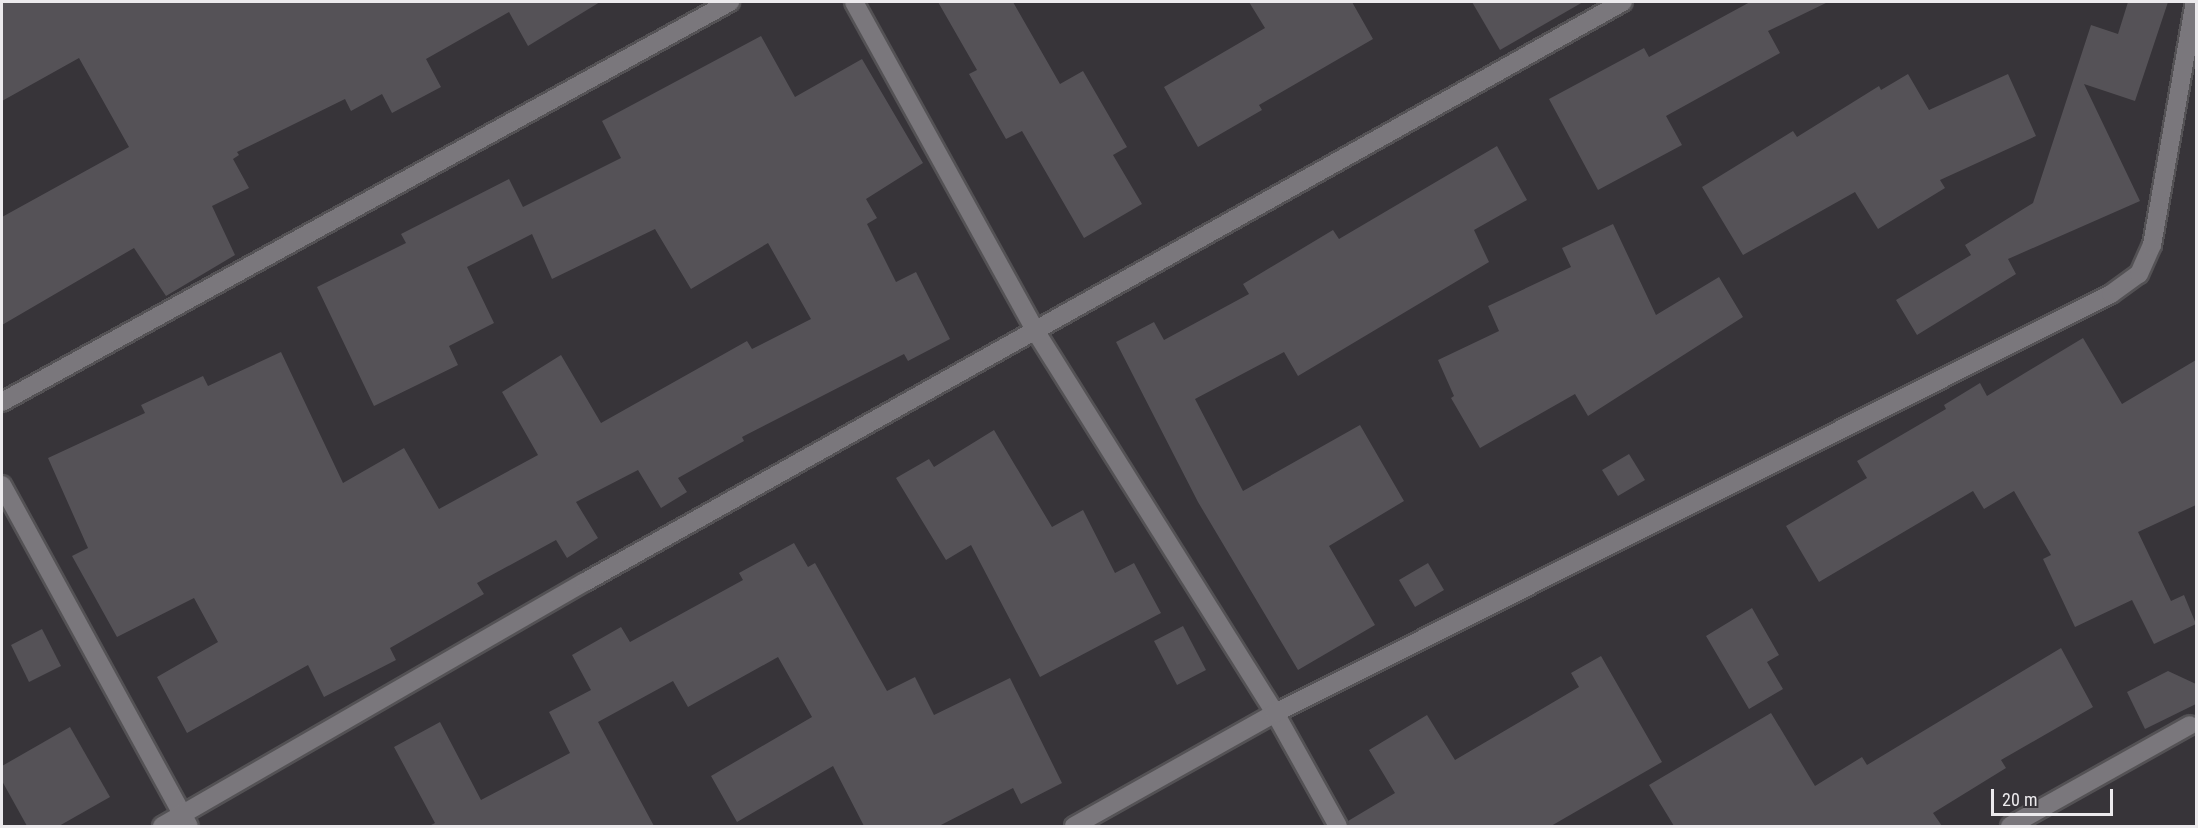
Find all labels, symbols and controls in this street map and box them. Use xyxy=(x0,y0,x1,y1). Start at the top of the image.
scale bar xyxy=(1994,777,2116,815)
text: 20 m xyxy=(2002,789,2037,810)

